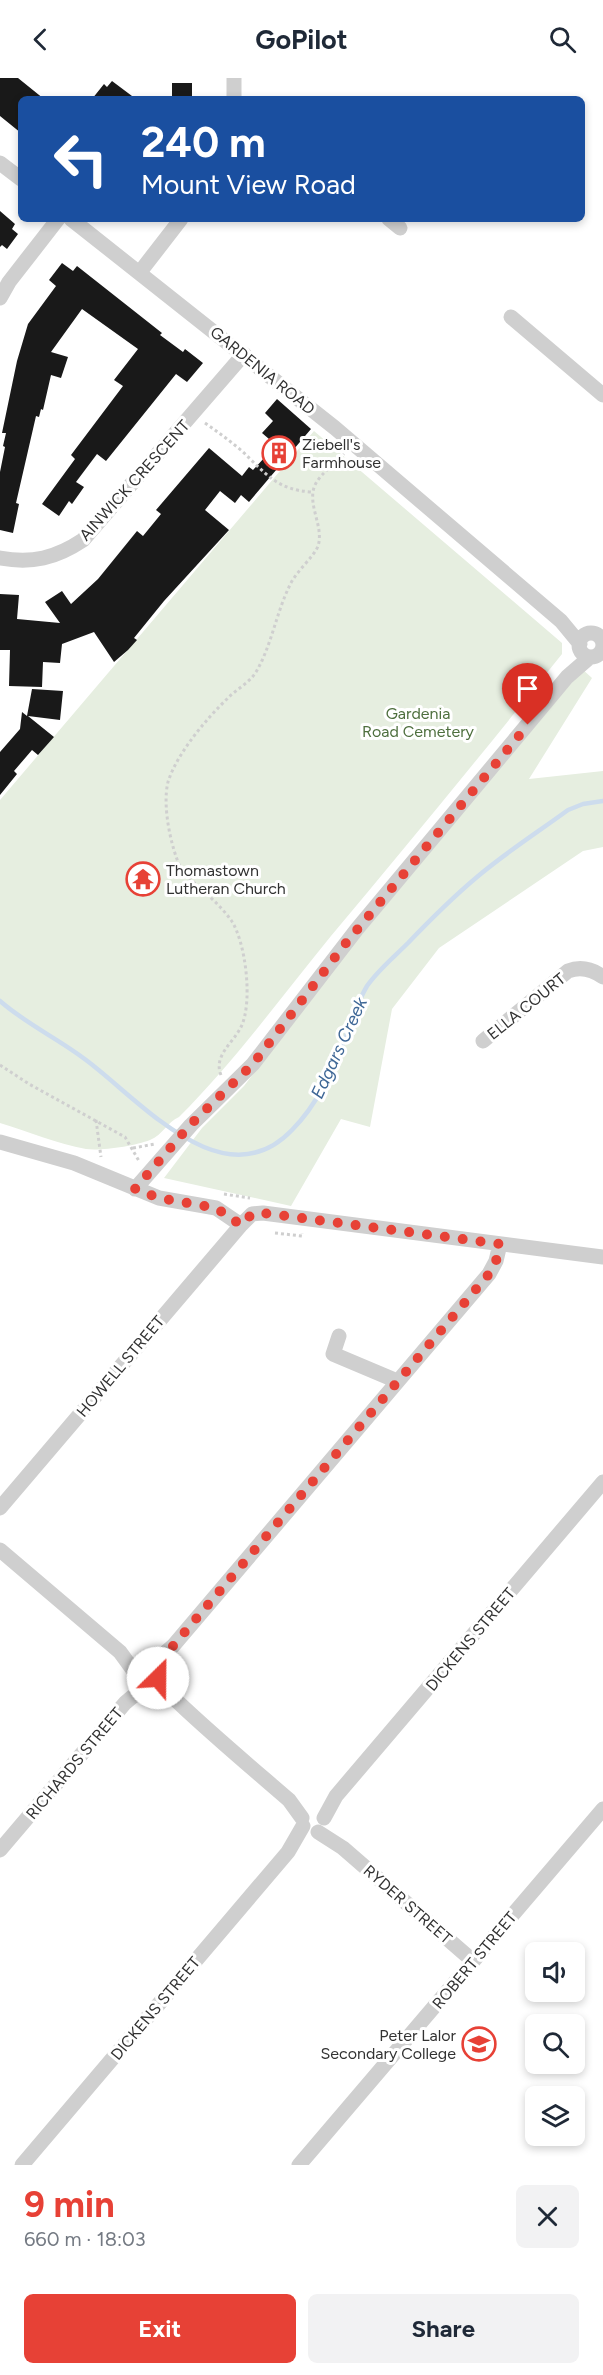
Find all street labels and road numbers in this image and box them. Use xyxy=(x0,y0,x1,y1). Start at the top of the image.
street label: GARDENIA ROAD xyxy=(207,322,319,418)
street label: AINWICK CRESCENT xyxy=(75,416,194,544)
street label: ELLA COURT xyxy=(483,969,569,1044)
street label: HOWELL STREET xyxy=(73,1312,168,1421)
street label: DICKENS STREET xyxy=(422,1584,519,1695)
street label: RICHARDS STREET xyxy=(22,1703,127,1823)
street label: RYDER STREET xyxy=(360,1861,456,1948)
street label: ROBERT STREET xyxy=(428,1908,521,2013)
street label: DICKENS STREET xyxy=(107,1953,204,2064)

